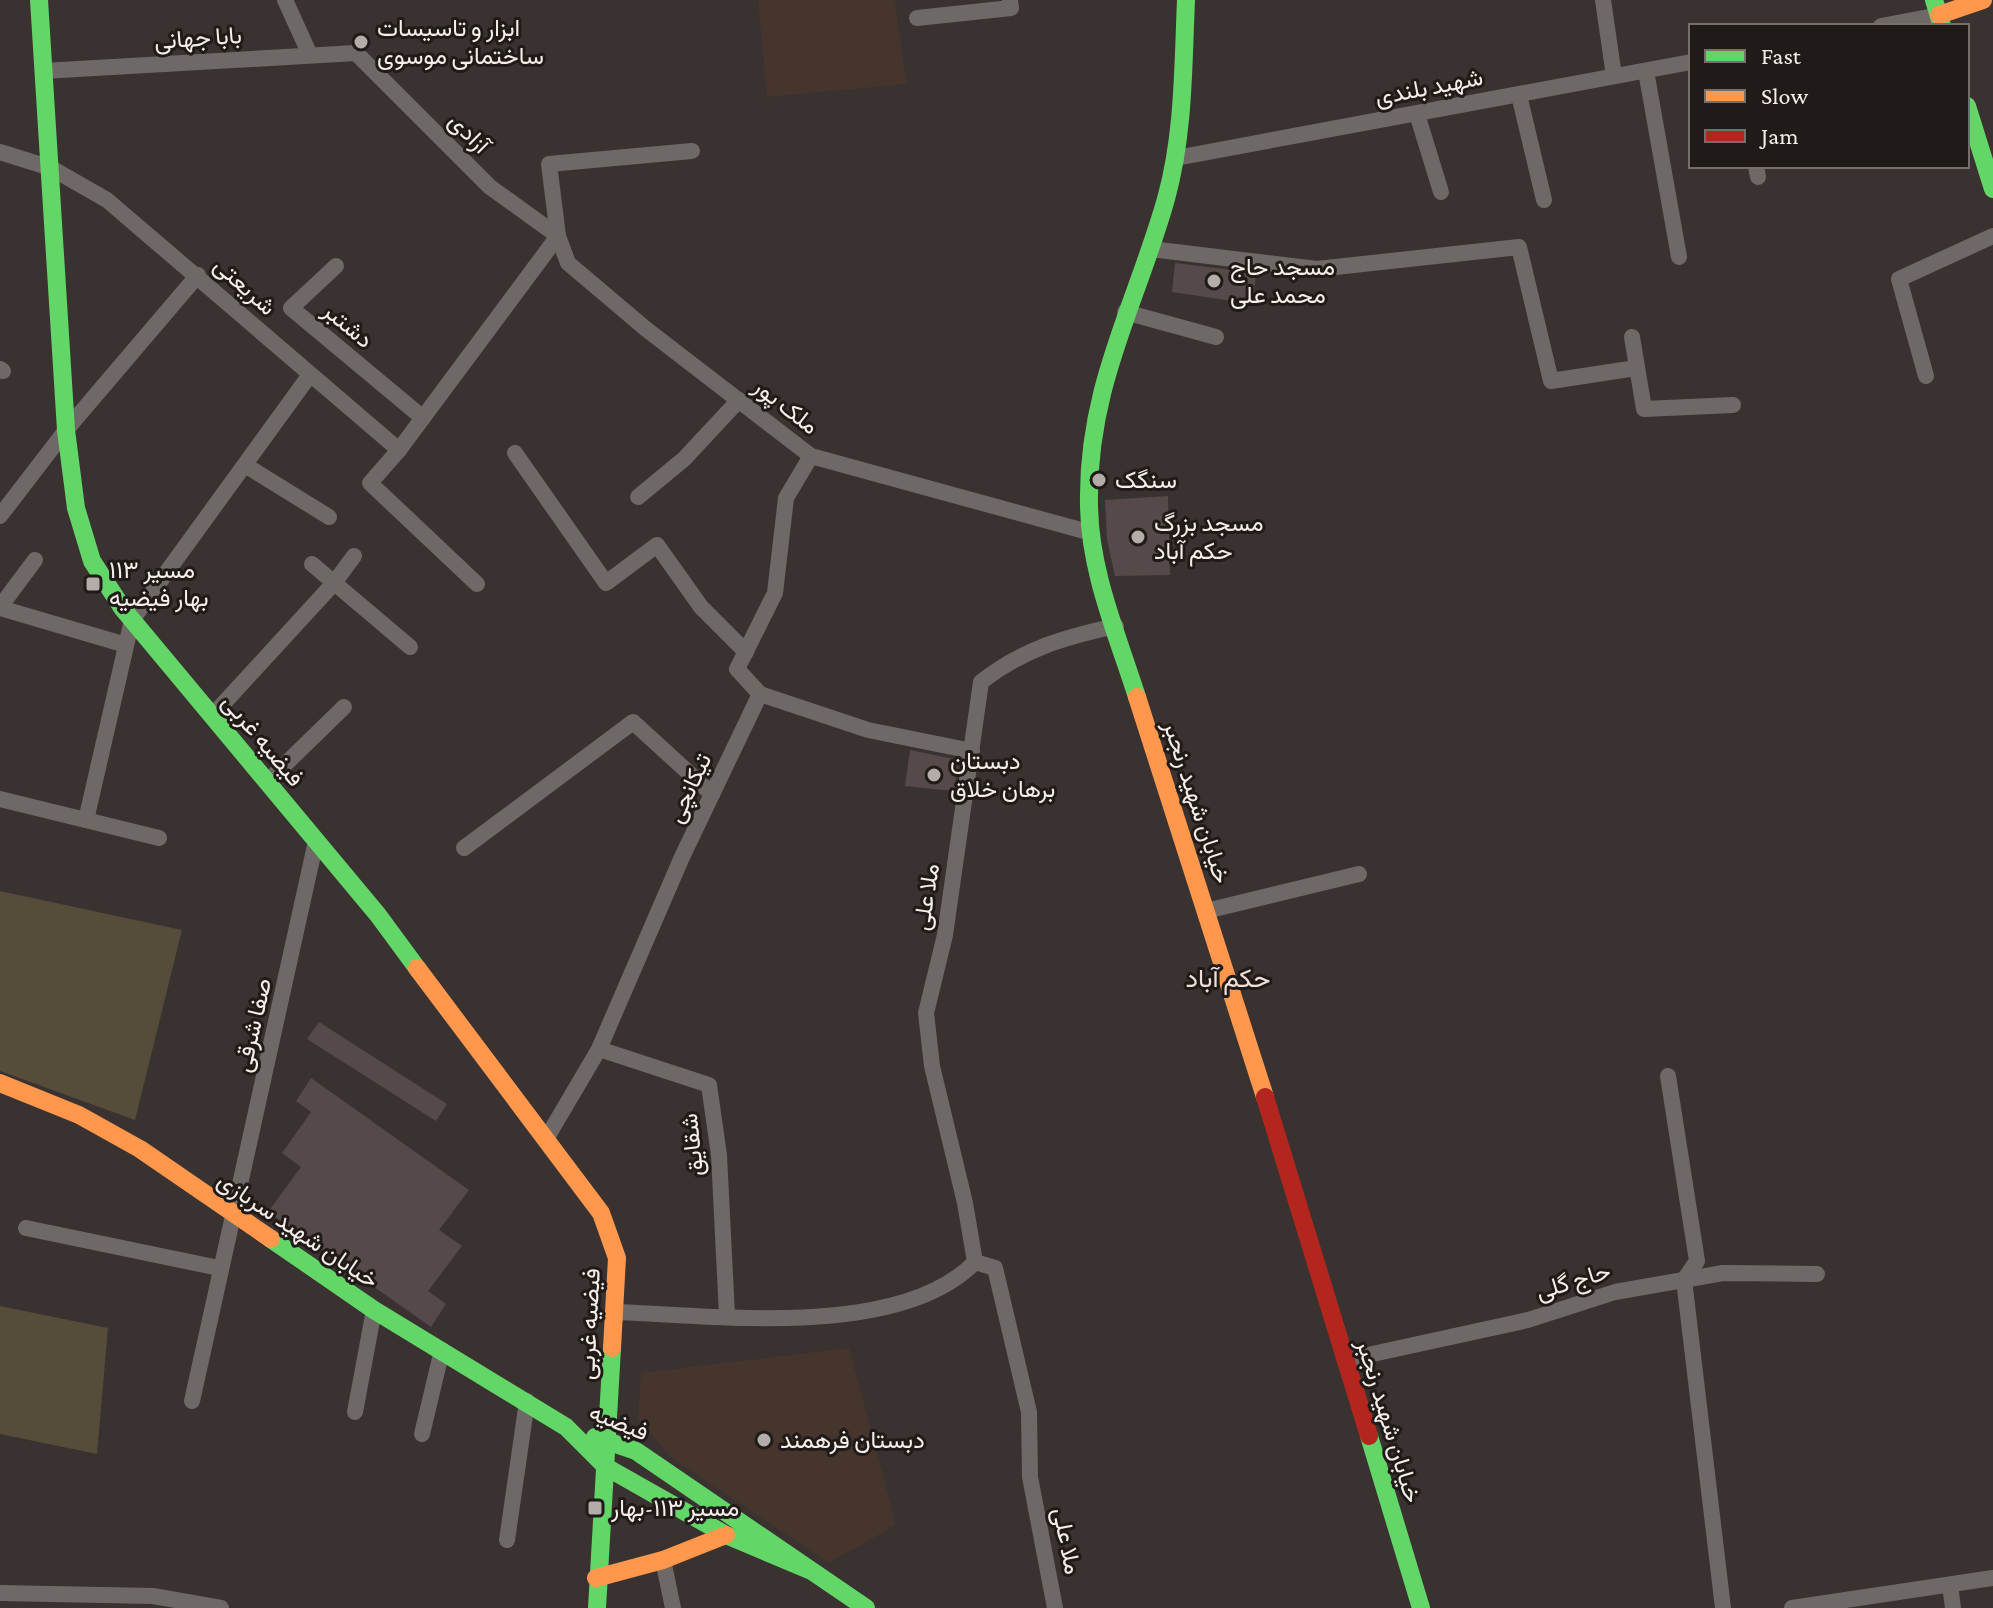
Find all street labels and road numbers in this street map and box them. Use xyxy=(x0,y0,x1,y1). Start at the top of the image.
street label: بابا جهانی xyxy=(153,21,243,56)
street label: شهید بلندی xyxy=(1373,63,1486,112)
street label: آزادی xyxy=(442,107,497,162)
street label: شریعتی xyxy=(208,251,282,322)
street label: دشتبر xyxy=(316,295,379,355)
street label: ملک پور xyxy=(746,371,824,442)
street label: فیضیه غربی xyxy=(215,688,310,793)
street label: خیابان شهید رنجبر xyxy=(1156,716,1236,887)
street label: تیکانچی xyxy=(661,749,719,828)
street label: ملا علی xyxy=(907,861,945,933)
street label: صفا شرقی xyxy=(229,975,278,1075)
street label: شقایق xyxy=(675,1112,709,1178)
street label: خیابان شهید سربازی xyxy=(212,1166,384,1295)
street label: حاج گلی xyxy=(1532,1256,1614,1308)
street label: فیضیه غربی xyxy=(572,1267,607,1381)
street label: خیابان شهید رنجبر xyxy=(1350,1335,1427,1506)
street label: فیضیه xyxy=(585,1398,653,1446)
street label: ملا علی xyxy=(1047,1505,1087,1577)

